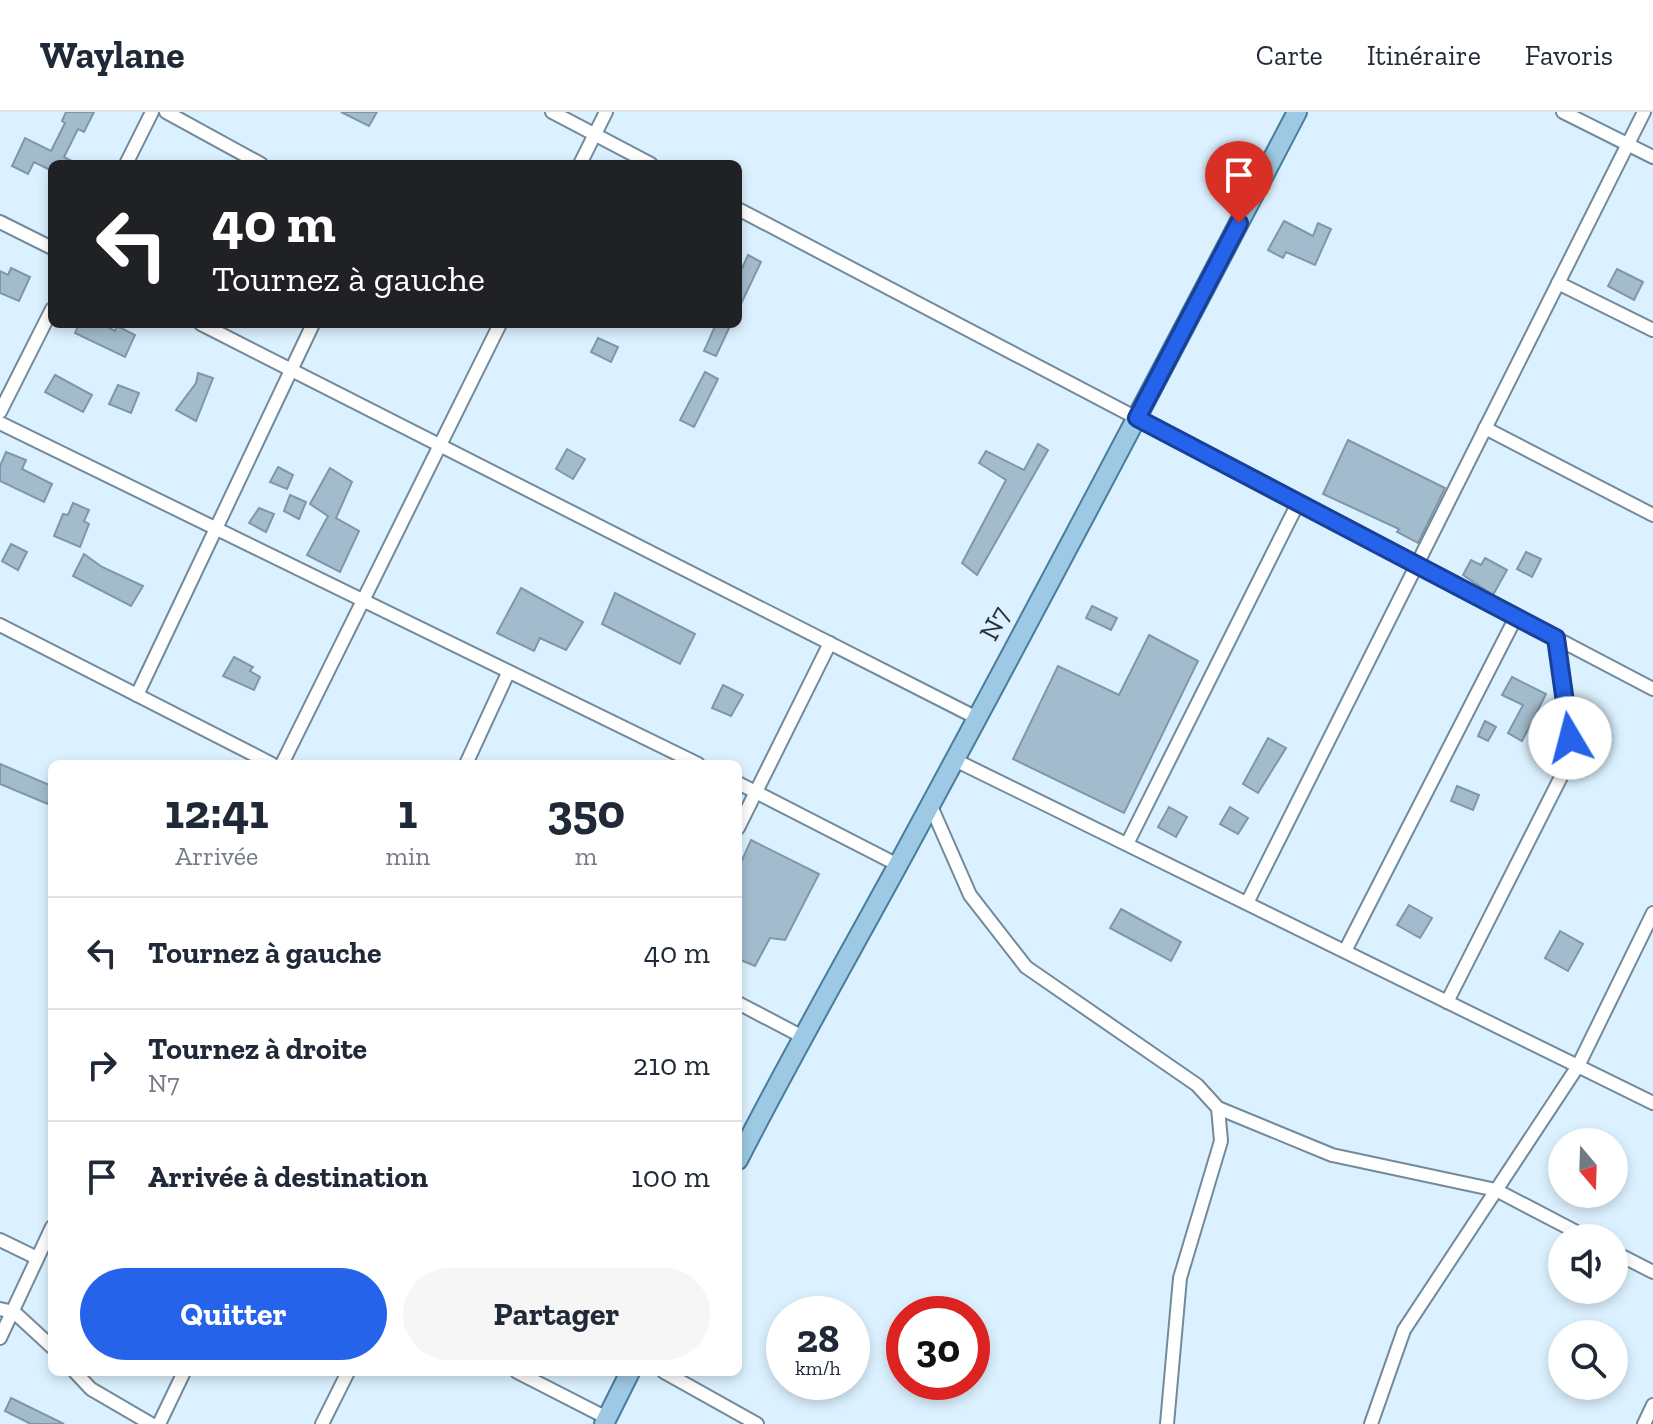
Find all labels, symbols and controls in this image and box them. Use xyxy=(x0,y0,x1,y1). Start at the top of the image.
text: Waylane xyxy=(40,32,185,78)
text: Carte xyxy=(1256,39,1323,72)
text: Itinéraire xyxy=(1367,39,1481,72)
text: Favoris xyxy=(1525,39,1613,72)
pin xyxy=(1205,141,1273,223)
icon: arrive xyxy=(1217,153,1261,197)
text: 40 m xyxy=(212,189,336,256)
icon: left xyxy=(80,192,184,296)
text: Tournez à gauche xyxy=(212,257,485,300)
street label: N7 xyxy=(972,601,1017,646)
position arrow xyxy=(1528,696,1612,780)
text: 12:41 xyxy=(165,783,269,840)
text: 1 xyxy=(398,783,417,840)
text: 350 xyxy=(547,783,625,840)
text: Arrivée xyxy=(175,840,258,872)
text: min xyxy=(385,840,430,872)
text: m xyxy=(575,840,597,872)
icon: left xyxy=(80,931,124,975)
text: Tournez à gauche xyxy=(148,935,382,971)
text: 40 m xyxy=(644,935,710,971)
text: Tournez à droite xyxy=(148,1031,367,1067)
icon: right xyxy=(80,1043,124,1087)
text: 210 m xyxy=(633,1047,710,1083)
text: N7 xyxy=(148,1067,179,1099)
north arrow xyxy=(1548,1128,1628,1208)
map controls xyxy=(1548,1128,1628,1400)
icon: arrive xyxy=(80,1155,124,1199)
text: Arrivée à destination xyxy=(148,1159,428,1195)
text: 100 m xyxy=(631,1159,710,1195)
button: sound xyxy=(1548,1224,1628,1304)
button: Quitter xyxy=(80,1268,387,1360)
button: Partager xyxy=(403,1268,710,1360)
speed limit sign: 30 xyxy=(886,1296,990,1400)
text: 28 xyxy=(796,1314,840,1362)
button: search xyxy=(1548,1320,1628,1400)
text: km/h xyxy=(795,1356,841,1380)

